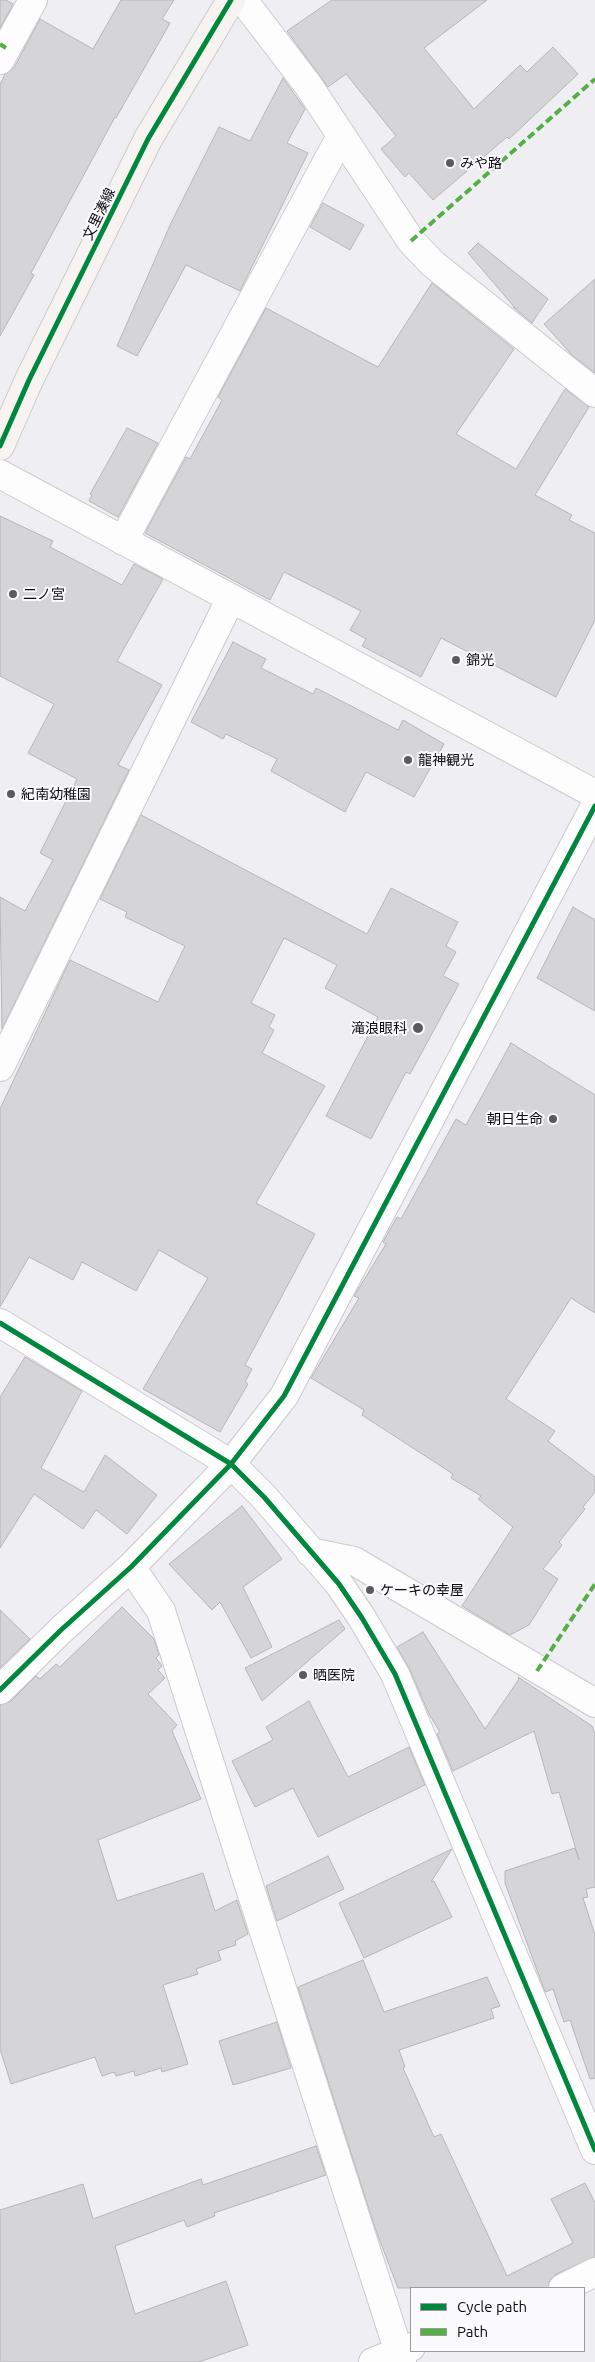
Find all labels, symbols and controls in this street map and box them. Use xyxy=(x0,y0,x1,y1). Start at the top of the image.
place label: みや路 xyxy=(460,155,502,171)
marker: みや路 xyxy=(444,157,456,169)
street label: 文里湊線 xyxy=(79,185,119,243)
place label: 二ノ宮 xyxy=(23,586,65,602)
marker: 二ノ宮 xyxy=(7,588,19,600)
place label: 錦光 xyxy=(466,652,494,668)
marker: 錦光 xyxy=(450,654,462,666)
place label: 龍神観光 xyxy=(418,752,474,768)
marker: 龍神観光 xyxy=(402,754,414,766)
place label: 紀南幼稚園 xyxy=(21,786,91,802)
marker: 紀南幼稚園 xyxy=(5,788,17,800)
place label: 滝浪眼科 xyxy=(351,1020,407,1036)
marker: 滝浪眼科 xyxy=(411,1021,425,1035)
place label: 朝日生命 xyxy=(487,1111,543,1127)
marker: 朝日生命 xyxy=(547,1113,559,1125)
place label: ケーキの幸屋 xyxy=(380,1582,464,1598)
marker: ケーキの幸屋 xyxy=(364,1584,376,1596)
place label: 晒医院 xyxy=(313,1667,355,1683)
marker: 晒医院 xyxy=(297,1669,309,1681)
legend xyxy=(410,2287,585,2352)
text: Cycle path xyxy=(457,2298,527,2315)
text: Path xyxy=(457,2323,488,2340)

